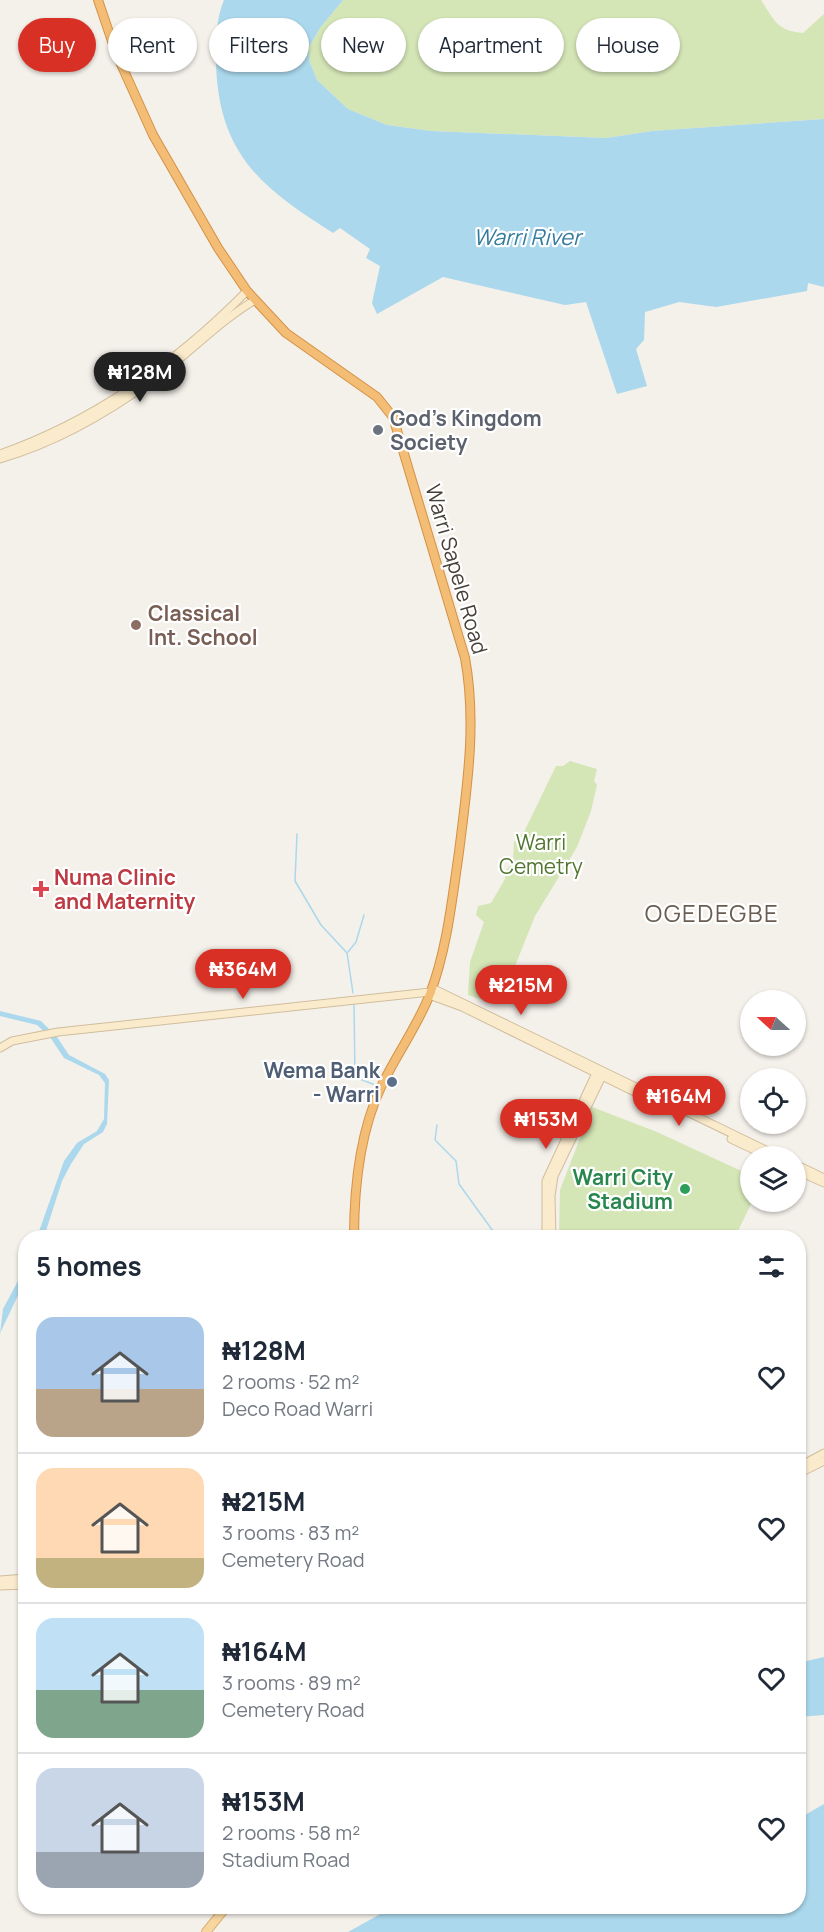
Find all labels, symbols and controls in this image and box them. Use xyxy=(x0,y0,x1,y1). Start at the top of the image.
chip: Buy xyxy=(18,18,96,72)
chip: Rent xyxy=(108,18,197,72)
chip: Filters xyxy=(209,18,309,72)
chip: New xyxy=(321,18,406,72)
chip: Apartment xyxy=(418,18,564,72)
chip: House xyxy=(576,18,680,72)
water label: Warri River xyxy=(473,222,584,252)
pin: ₦128M xyxy=(98,352,182,403)
text: ₦128M xyxy=(108,358,172,385)
place label: God's Kingdom Society xyxy=(390,404,542,456)
marker: God's Kingdom Society xyxy=(371,423,385,437)
street label: Warri Sapele Road xyxy=(419,481,495,657)
place label: Classical Int. School xyxy=(148,599,258,651)
marker: Classical Int. School xyxy=(129,618,143,632)
park label: Warri Cemetry xyxy=(499,828,583,880)
place label: Numa Clinic and Maternity xyxy=(54,863,196,915)
marker: Numa Clinic and Maternity xyxy=(32,880,50,898)
district label: OGEDEGBE xyxy=(645,896,779,929)
pin: ₦364M xyxy=(201,949,285,1000)
text: ₦364M xyxy=(209,955,277,982)
pin: ₦215M xyxy=(479,965,563,1016)
text: ₦215M xyxy=(489,971,553,998)
north arrow xyxy=(740,990,806,1056)
map controls xyxy=(740,990,806,1212)
place label: Wema Bank - Warri xyxy=(263,1056,381,1108)
button: locate xyxy=(740,1068,806,1134)
marker: Wema Bank - Warri xyxy=(385,1075,399,1089)
pin: ₦164M xyxy=(637,1076,721,1127)
text: ₦164M xyxy=(647,1082,711,1109)
pin: ₦153M xyxy=(504,1099,588,1150)
text: ₦153M xyxy=(514,1105,578,1132)
button: layers xyxy=(740,1146,806,1212)
place label: Warri City Stadium xyxy=(573,1163,673,1215)
marker: Warri City Stadium xyxy=(678,1182,692,1196)
text: 5 homes xyxy=(36,1248,142,1284)
icon: filters xyxy=(755,1250,788,1283)
text: ₦128M xyxy=(222,1332,306,1368)
icon: home xyxy=(84,1341,156,1413)
icon: heart xyxy=(755,1361,788,1394)
text: 2 rooms · 52 m² xyxy=(222,1368,359,1395)
text: Deco Road Warri xyxy=(222,1395,373,1422)
text: ₦215M xyxy=(222,1483,305,1519)
icon: home xyxy=(84,1492,156,1564)
icon: heart xyxy=(755,1512,788,1545)
text: 3 rooms · 83 m² xyxy=(222,1519,359,1546)
text: Cemetery Road xyxy=(222,1546,365,1573)
text: ₦164M xyxy=(222,1633,306,1669)
icon: home xyxy=(84,1642,156,1714)
icon: heart xyxy=(755,1662,788,1695)
text: 3 rooms · 89 m² xyxy=(222,1669,361,1696)
text: Cemetery Road xyxy=(222,1696,365,1723)
text: ₦153M xyxy=(222,1783,305,1819)
icon: home xyxy=(84,1792,156,1864)
icon: heart xyxy=(755,1812,788,1845)
text: 2 rooms · 58 m² xyxy=(222,1819,360,1846)
text: Stadium Road xyxy=(222,1846,350,1873)

